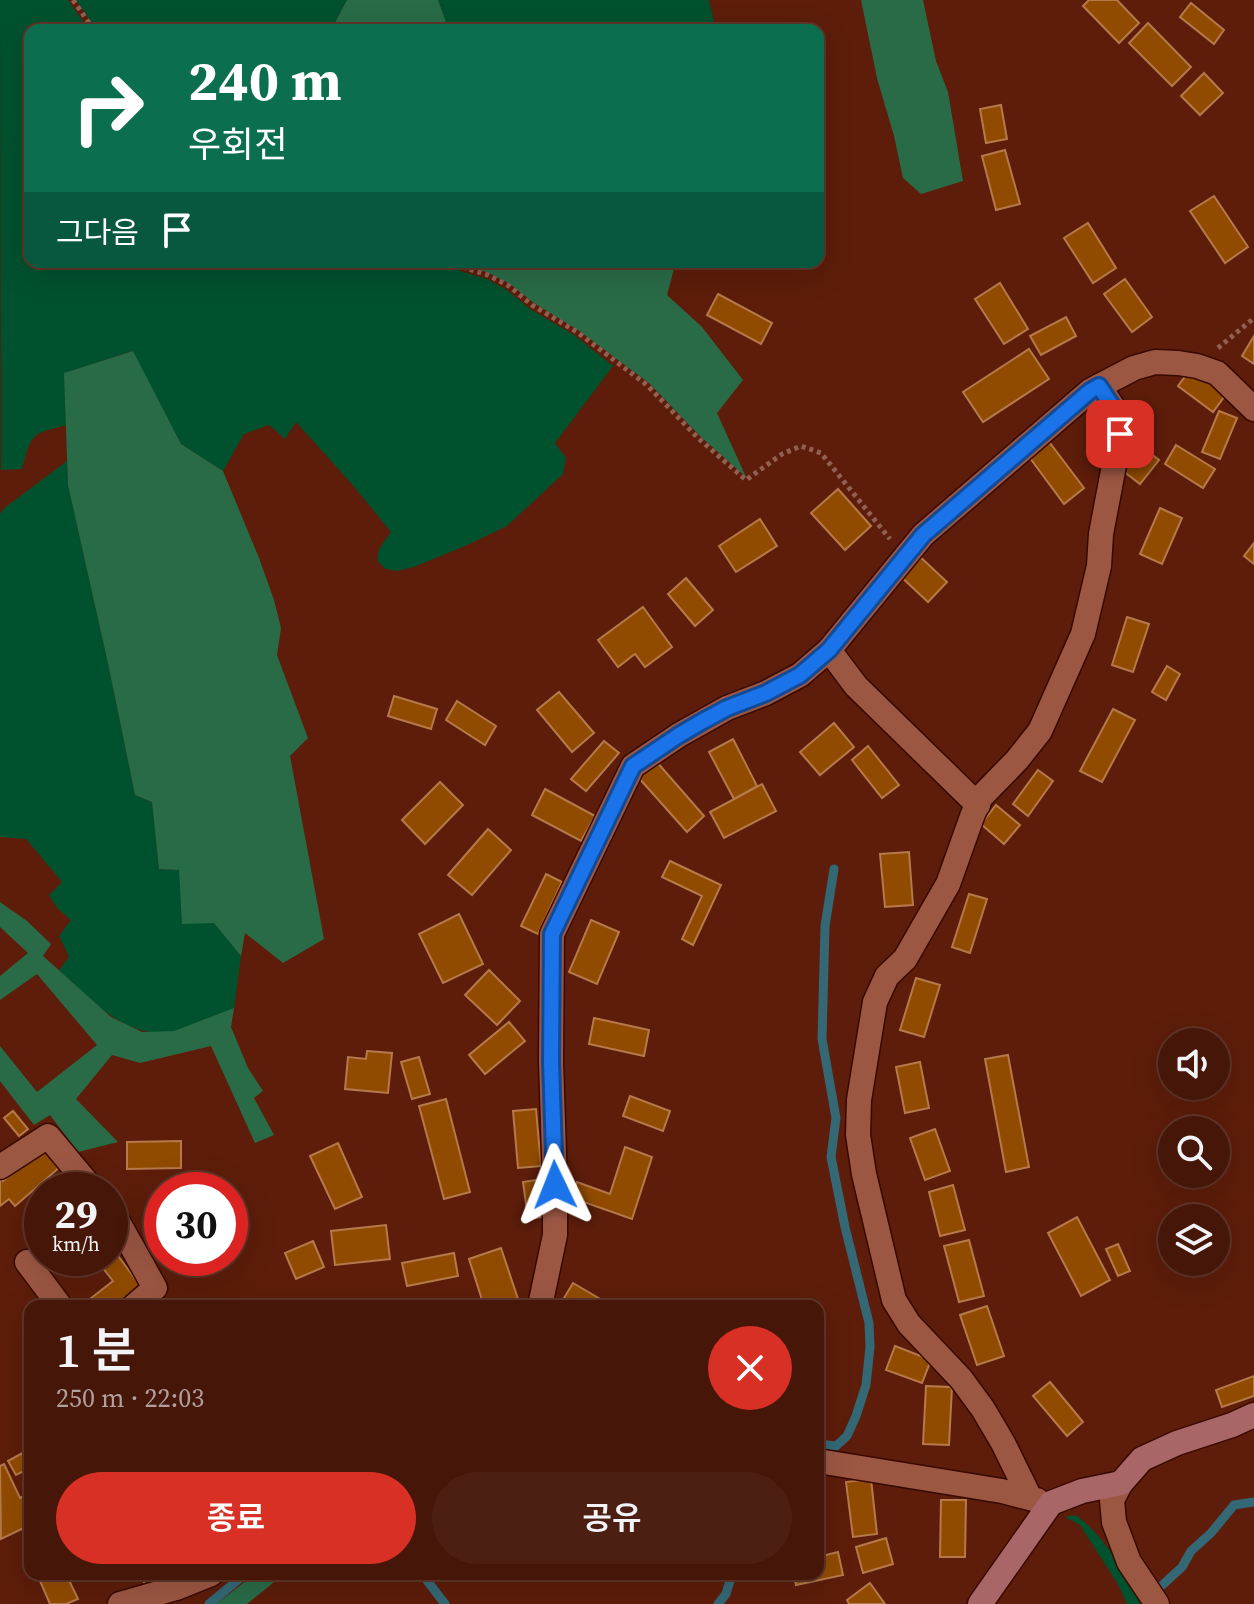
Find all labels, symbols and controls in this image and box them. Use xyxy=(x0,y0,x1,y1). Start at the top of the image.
text: 240 m xyxy=(188,42,342,119)
icon: right xyxy=(56,56,160,160)
text: 우회전 xyxy=(188,120,287,169)
icon: arrive xyxy=(155,208,199,252)
text: 그다음 xyxy=(56,212,139,253)
pin xyxy=(1086,400,1154,468)
icon: arrive xyxy=(1098,412,1142,456)
map controls xyxy=(1158,1028,1230,1276)
button: sound xyxy=(1158,1028,1230,1100)
button: search xyxy=(1158,1116,1230,1188)
position arrow xyxy=(513,1143,597,1227)
speed limit sign: 30 xyxy=(144,1172,248,1276)
text: 29 xyxy=(54,1187,98,1241)
button: layers xyxy=(1158,1204,1230,1276)
text: km/h xyxy=(52,1230,100,1258)
text: 1 분 xyxy=(56,1317,136,1383)
button: close xyxy=(708,1326,792,1410)
text: 250 m · 22:03 xyxy=(56,1380,204,1416)
button: 종료 xyxy=(56,1472,416,1564)
button: 공유 xyxy=(432,1472,792,1564)

